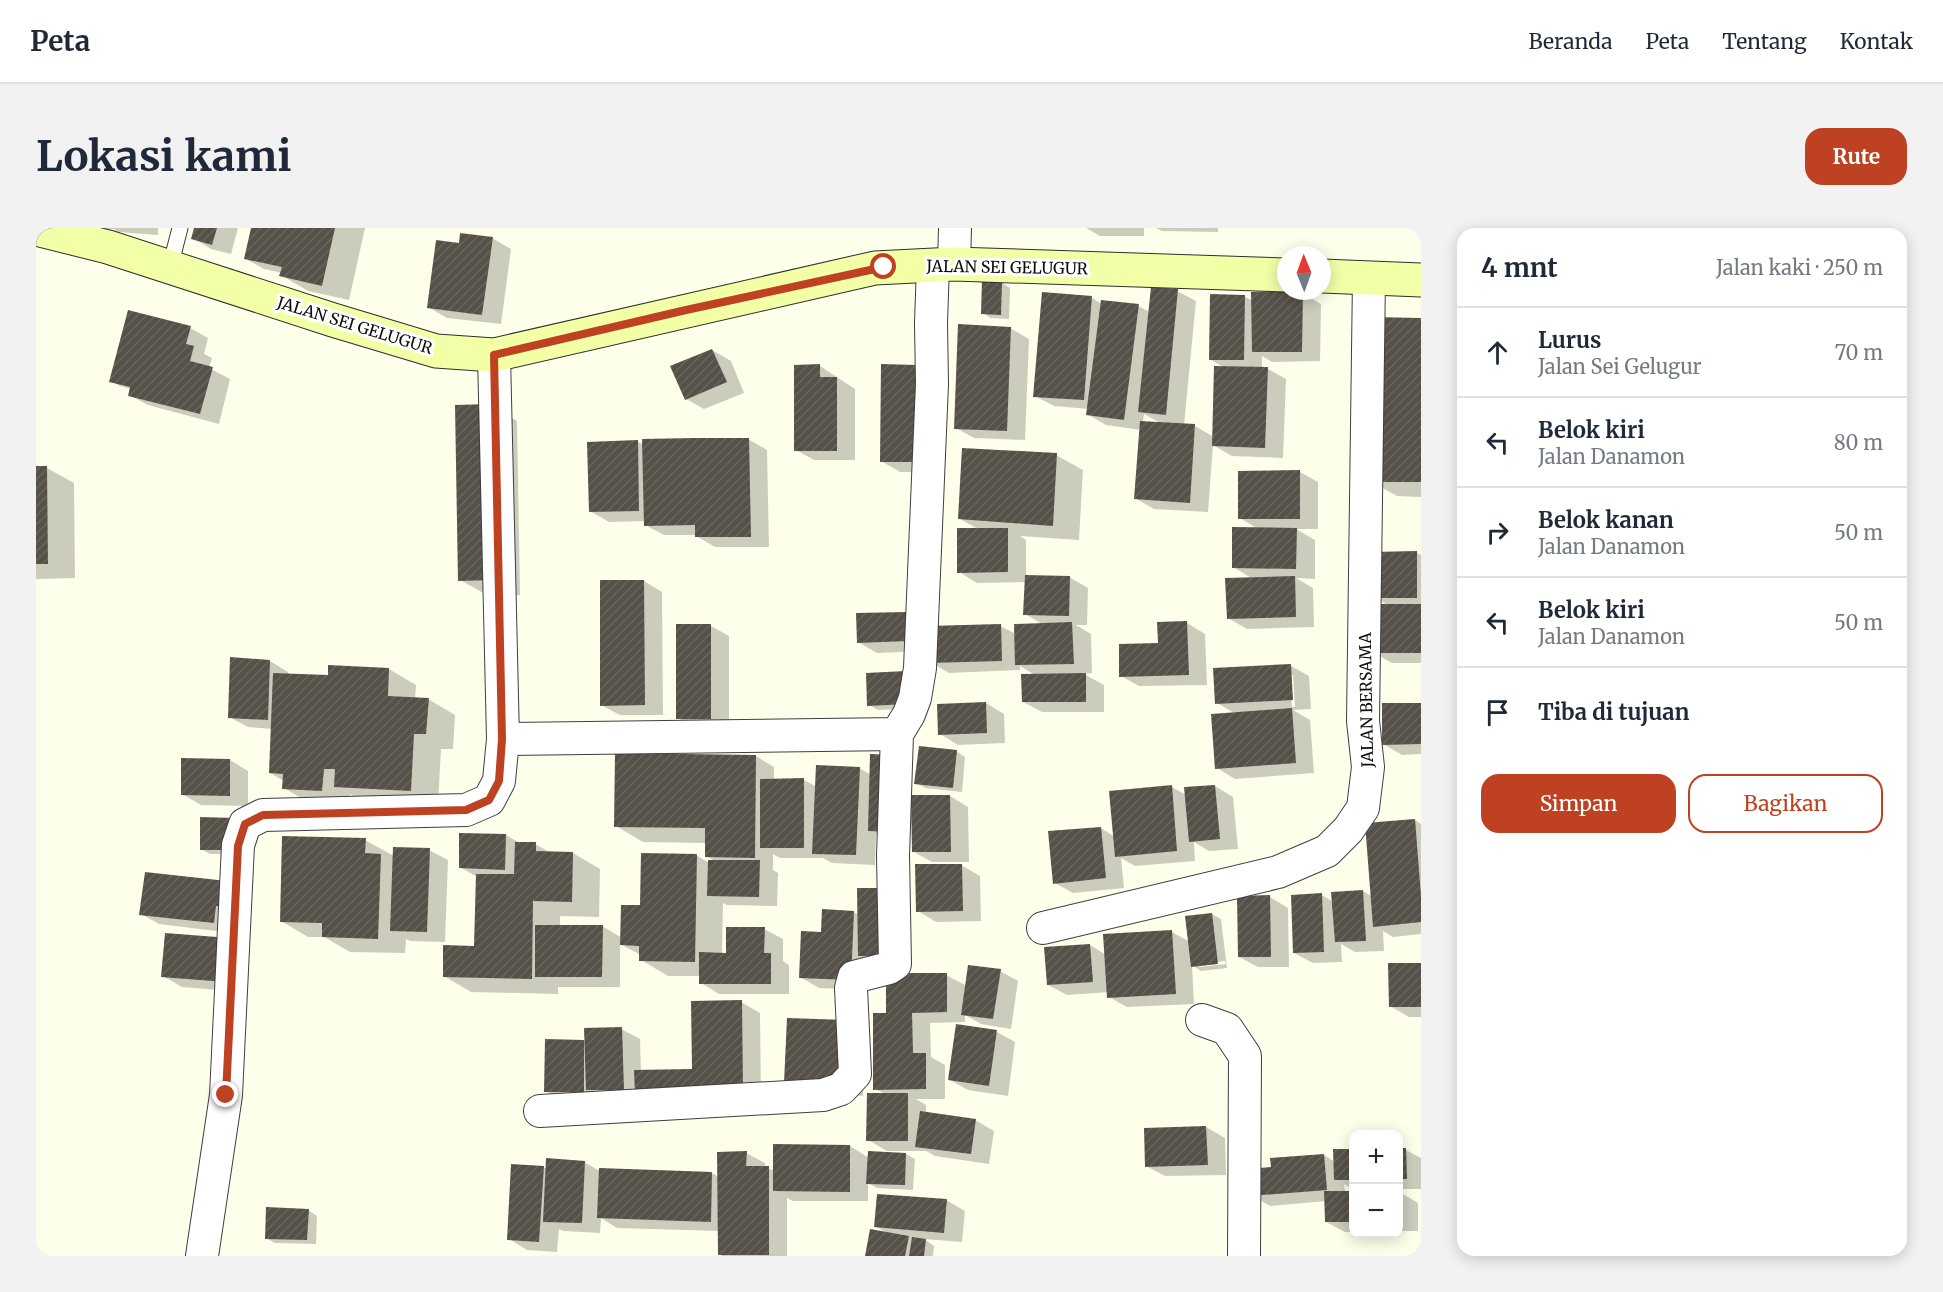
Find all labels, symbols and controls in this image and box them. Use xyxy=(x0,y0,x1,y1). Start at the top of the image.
text: Peta xyxy=(30,23,90,59)
text: Beranda xyxy=(1528,28,1612,55)
text: Peta xyxy=(1645,28,1689,55)
text: Tentang xyxy=(1722,28,1807,55)
text: Kontak xyxy=(1840,28,1913,55)
button: Rute xyxy=(1805,128,1907,185)
text: Lokasi kami xyxy=(36,130,292,182)
north arrow xyxy=(1277,246,1331,300)
text: 4 mnt xyxy=(1481,251,1558,284)
route start xyxy=(870,253,896,279)
text: Jalan kaki · 250 m xyxy=(1716,255,1883,280)
street label: JALAN SEI GELUGUR xyxy=(925,256,1089,278)
street label: JALAN SEI GELUGUR xyxy=(274,292,436,358)
text: Lurus xyxy=(1538,326,1601,354)
icon: ahead xyxy=(1481,336,1514,369)
text: 70 m xyxy=(1835,340,1883,365)
text: Jalan Sei Gelugur xyxy=(1538,354,1702,379)
text: Belok kiri xyxy=(1538,416,1645,444)
icon: left xyxy=(1481,426,1514,459)
text: 80 m xyxy=(1834,430,1883,455)
text: Jalan Danamon xyxy=(1538,444,1685,469)
text: Belok kanan xyxy=(1538,506,1674,534)
icon: right xyxy=(1481,516,1514,549)
text: 50 m xyxy=(1834,520,1883,545)
text: Jalan Danamon xyxy=(1538,534,1685,559)
text: Belok kiri xyxy=(1538,596,1645,624)
icon: left xyxy=(1481,606,1514,639)
text: 50 m xyxy=(1834,610,1883,635)
text: Jalan Danamon xyxy=(1538,624,1685,649)
street label: JALAN BERSAMA xyxy=(1355,632,1377,769)
icon: arrive xyxy=(1481,696,1514,729)
text: Tiba di tujuan xyxy=(1538,698,1689,726)
button: Simpan xyxy=(1481,774,1676,833)
button: Bagikan xyxy=(1688,774,1883,833)
route end xyxy=(212,1081,238,1107)
map controls xyxy=(1349,1130,1403,1238)
button: + xyxy=(1349,1130,1403,1184)
button: − xyxy=(1349,1184,1403,1238)

